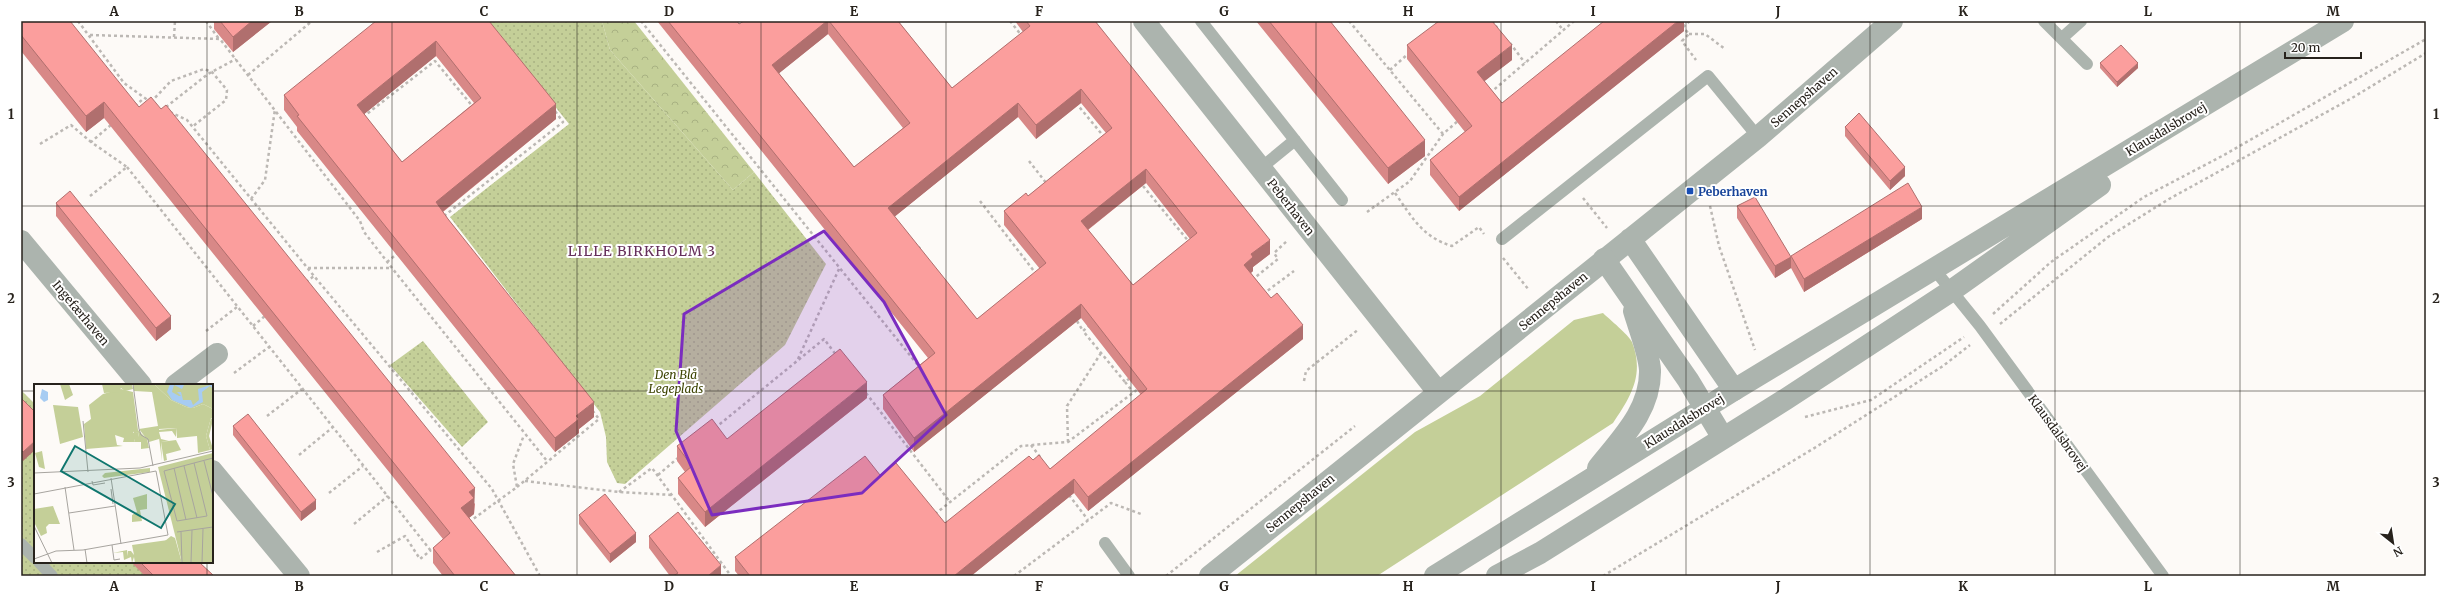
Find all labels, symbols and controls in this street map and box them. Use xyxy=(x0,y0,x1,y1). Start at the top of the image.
text: A xyxy=(108,3,119,20)
text: B xyxy=(294,3,304,20)
text: C xyxy=(480,3,489,20)
text: D xyxy=(664,3,674,20)
text: E xyxy=(850,3,859,20)
text: F xyxy=(1035,3,1043,20)
text: G xyxy=(1219,3,1229,20)
text: H xyxy=(1403,3,1414,20)
text: I xyxy=(1590,3,1596,20)
text: J xyxy=(1774,3,1781,20)
text: K xyxy=(1958,3,1968,20)
text: L xyxy=(2144,3,2153,20)
text: M xyxy=(2326,3,2340,20)
scale bar xyxy=(2285,34,2361,60)
text: 20 m xyxy=(2291,40,2320,55)
street label: Sennepshaven xyxy=(1767,64,1841,130)
street label: Klausdalsbrovej xyxy=(2123,99,2209,159)
text: 1 xyxy=(8,106,14,123)
text: 1 xyxy=(2433,106,2439,123)
street label: Peberhaven xyxy=(1264,176,1318,238)
place label: Peberhaven xyxy=(1698,184,1768,199)
marker: Peberhaven xyxy=(1685,186,1695,196)
district label: LILLE BIRKHOLM 3 xyxy=(568,242,716,260)
street label: Sennepshaven xyxy=(1516,269,1590,333)
street label: Ingefærhaven xyxy=(49,277,113,349)
text: 2 xyxy=(7,290,15,307)
text: 2 xyxy=(2432,290,2440,307)
park label: Den Blå Legeplads xyxy=(649,367,703,396)
inset map xyxy=(34,384,213,563)
street label: Klausdalsbrovej xyxy=(1641,390,1727,452)
street label: Klausdalsbrovej xyxy=(2025,392,2091,474)
street label: Sennepshaven xyxy=(1263,471,1337,535)
text: 3 xyxy=(7,474,15,491)
text: 3 xyxy=(2432,474,2440,491)
north arrow xyxy=(2373,523,2413,563)
text: N xyxy=(2390,543,2405,560)
text: A xyxy=(108,578,119,595)
text: B xyxy=(294,578,304,595)
text: C xyxy=(480,578,489,595)
text: D xyxy=(664,578,674,595)
text: E xyxy=(850,578,859,595)
text: F xyxy=(1035,578,1043,595)
text: G xyxy=(1219,578,1229,595)
text: H xyxy=(1403,578,1414,595)
text: I xyxy=(1590,578,1596,595)
text: J xyxy=(1774,578,1781,595)
text: K xyxy=(1958,578,1968,595)
text: L xyxy=(2144,578,2153,595)
text: M xyxy=(2326,578,2340,595)

